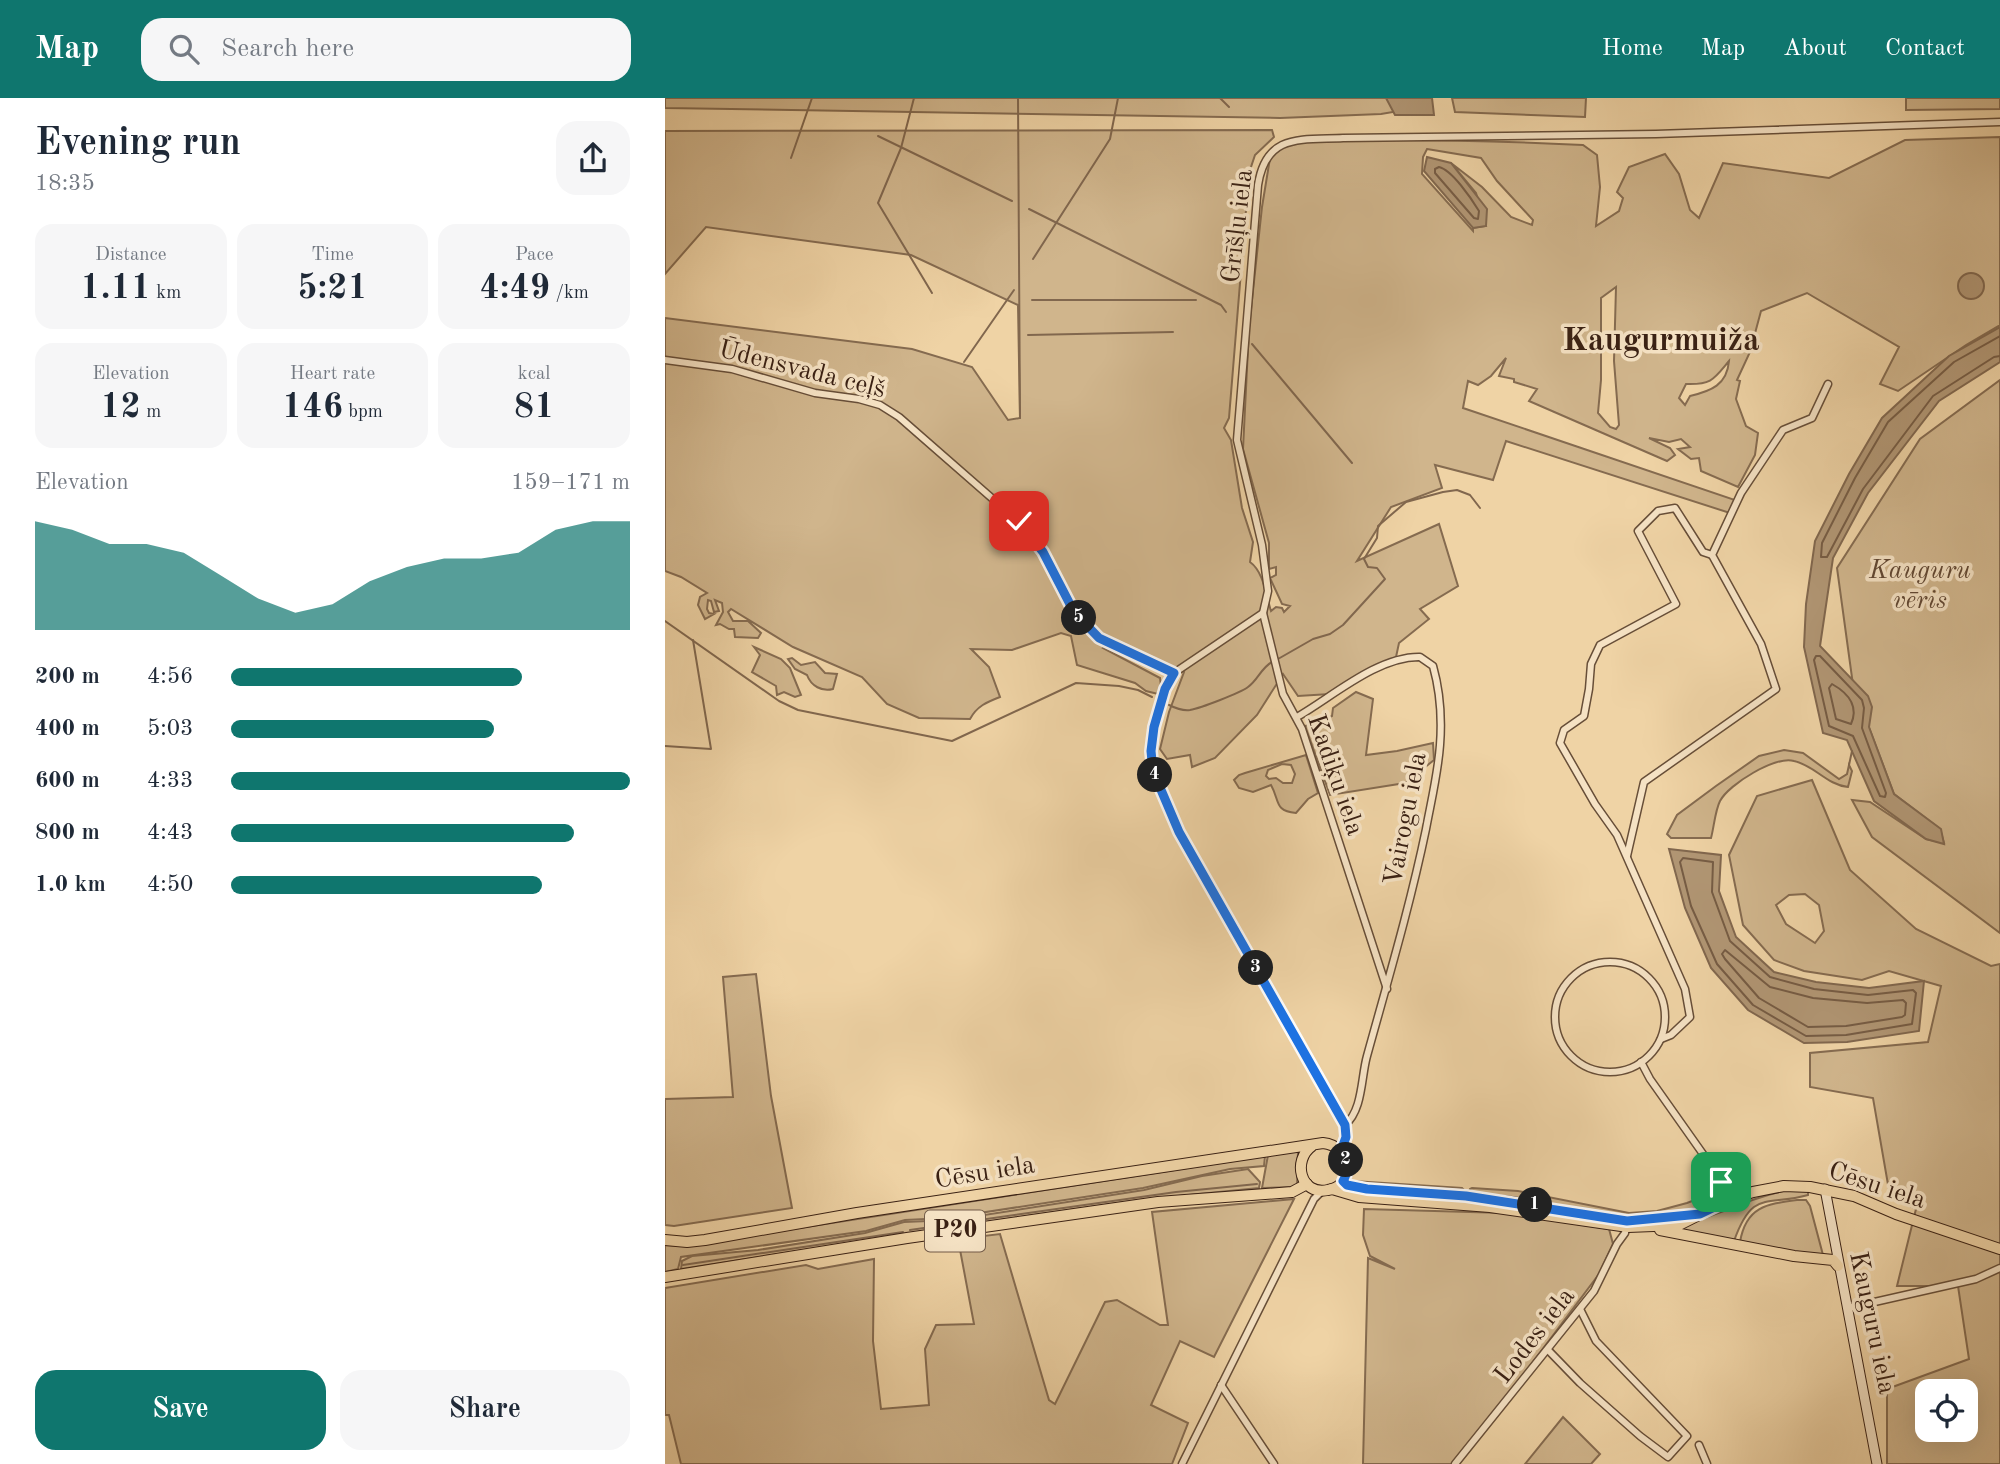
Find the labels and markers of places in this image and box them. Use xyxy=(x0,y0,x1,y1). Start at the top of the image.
pin xyxy=(989,491,1049,551)
pin: 5 xyxy=(1061,601,1097,636)
pin: 4 xyxy=(1137,758,1173,792)
pin: 3 xyxy=(1239,950,1273,986)
pin: 2 xyxy=(1329,1142,1363,1178)
pin xyxy=(1691,1152,1751,1212)
pin: 1 xyxy=(1517,1188,1553,1222)

